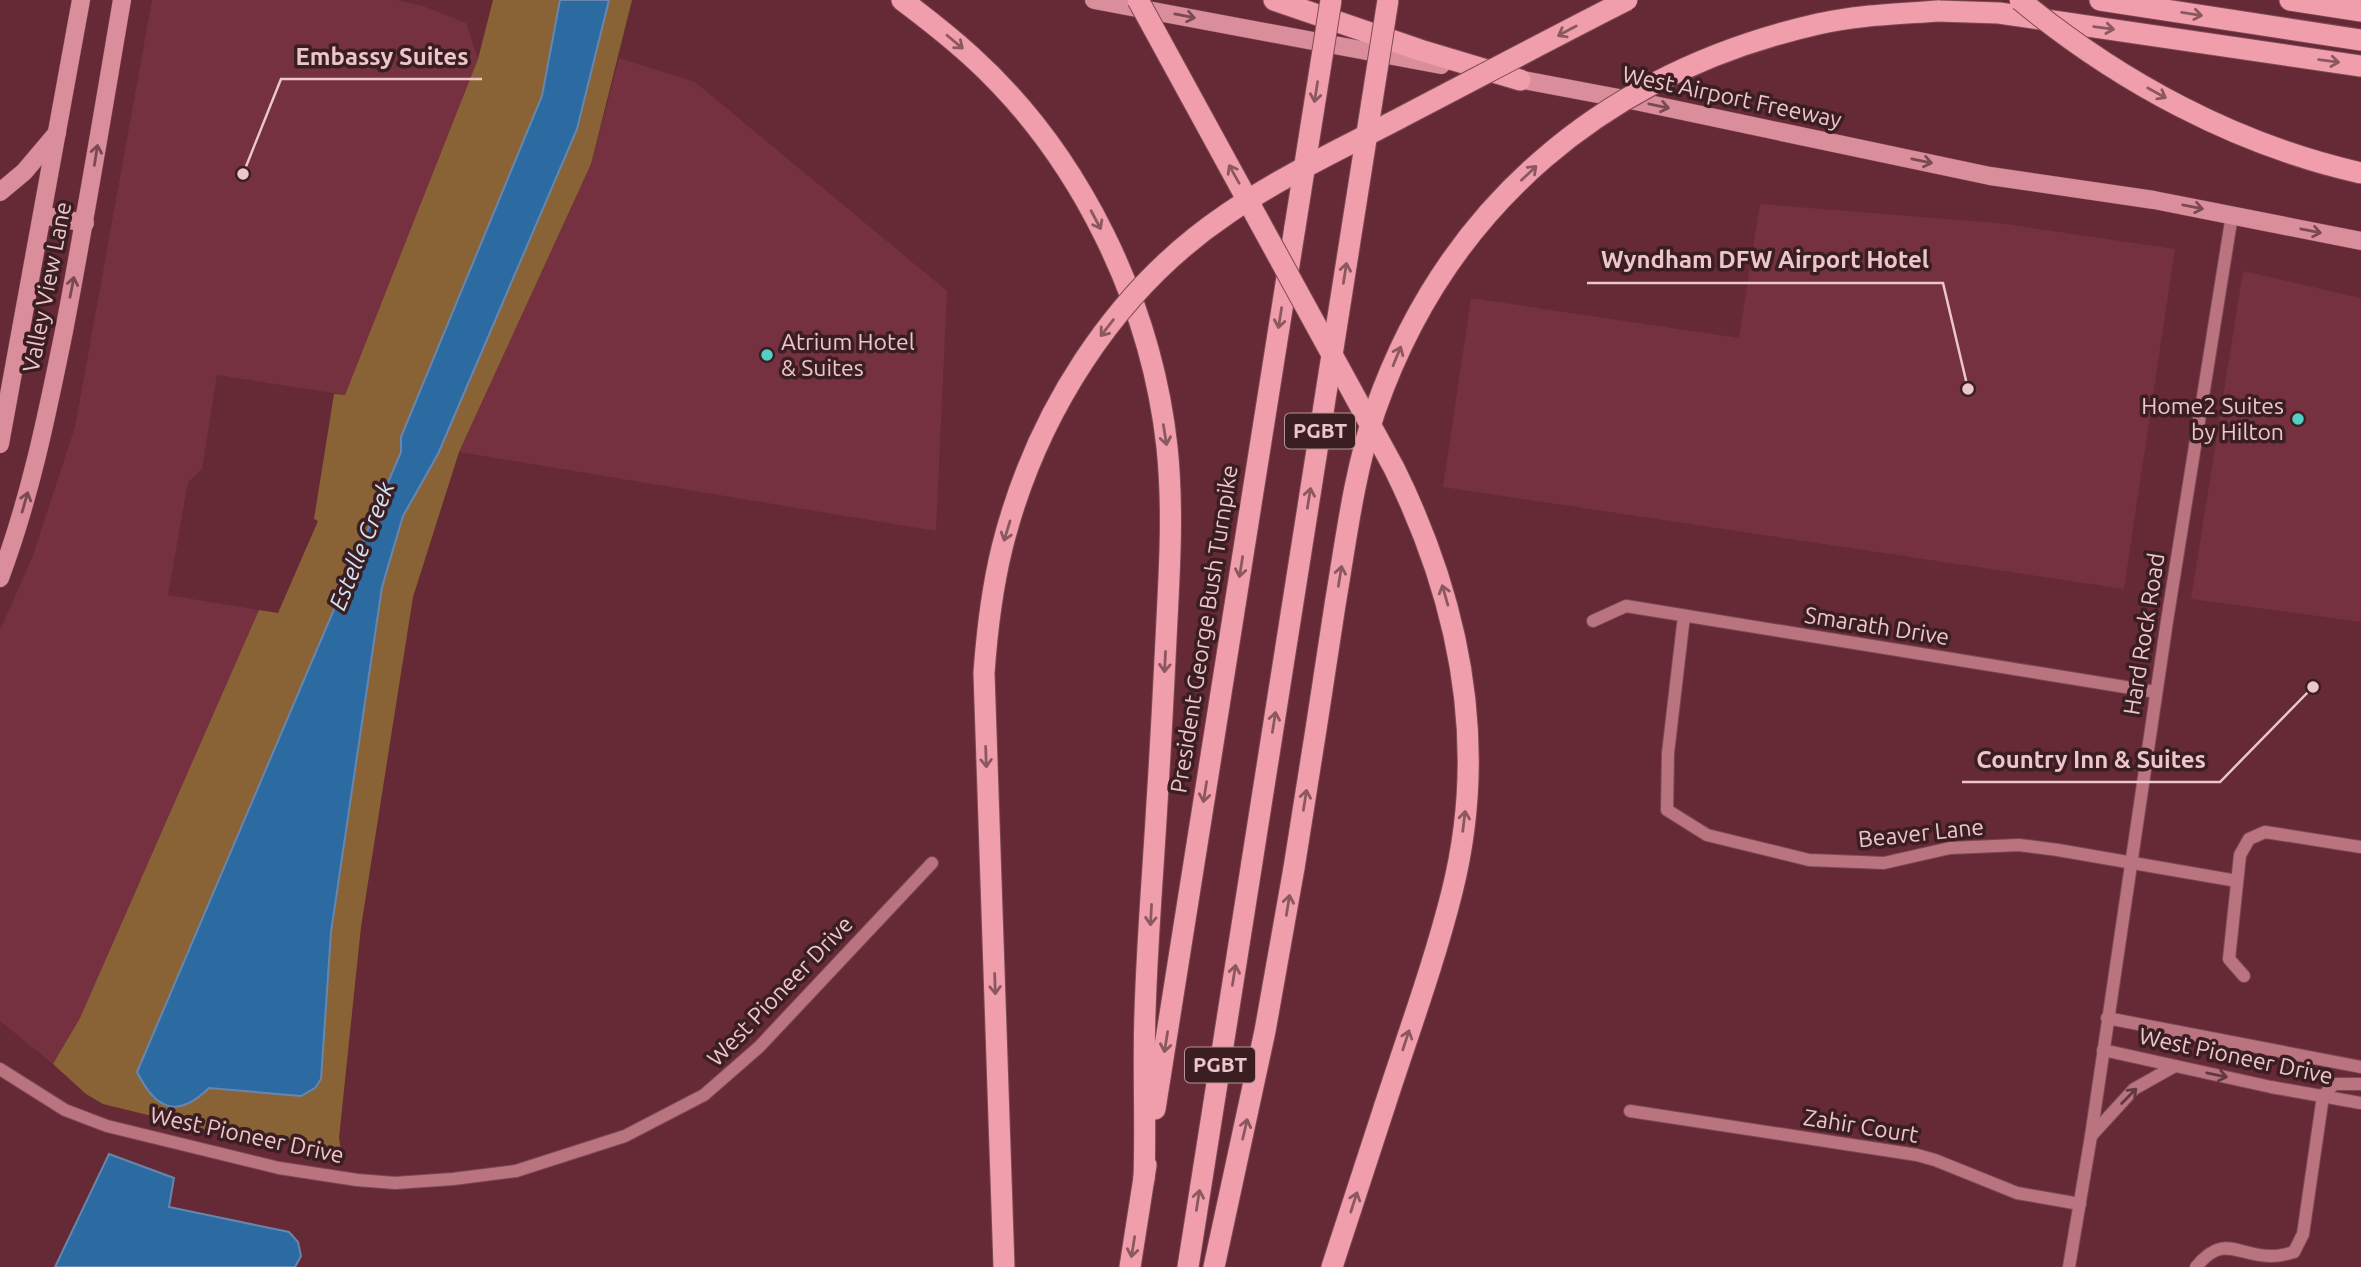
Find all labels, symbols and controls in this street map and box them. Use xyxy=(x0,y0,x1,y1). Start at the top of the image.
one-way arrow xyxy=(2180,8,2203,21)
one-way arrow xyxy=(1173,10,1196,23)
one-way arrow xyxy=(2092,21,2114,34)
one-way arrow xyxy=(1557,24,1577,38)
callout: Embassy Suites xyxy=(281,34,482,79)
one-way arrow xyxy=(946,34,964,50)
text: Embassy Suites xyxy=(296,43,468,70)
one-way arrow xyxy=(2317,55,2339,68)
street label: West Airport Freeway xyxy=(1620,61,1844,132)
one-way arrow xyxy=(1309,80,1322,103)
one-way arrow xyxy=(2146,87,2167,100)
one-way arrow xyxy=(1647,99,1670,113)
one-way arrow xyxy=(90,144,103,167)
one-way arrow xyxy=(1910,155,1933,169)
one-way arrow xyxy=(1227,164,1240,185)
one-way arrow xyxy=(1520,165,1537,182)
street label: Valley View Lane xyxy=(18,199,75,374)
one-way arrow xyxy=(2181,201,2204,215)
one-way arrow xyxy=(1089,209,1103,229)
one-way arrow xyxy=(2299,224,2322,238)
callout: Wyndham DFW Airport Hotel xyxy=(1587,238,1943,283)
text: Wyndham DFW Airport Hotel xyxy=(1601,246,1929,273)
one-way arrow xyxy=(1338,262,1351,285)
one-way arrow xyxy=(66,276,80,299)
one-way arrow xyxy=(1273,306,1286,329)
one-way arrow xyxy=(1099,319,1115,337)
place label: Atrium Hotel & Suites xyxy=(781,329,915,380)
one-way arrow xyxy=(1392,346,1405,368)
marker: Atrium Hotel & Suites xyxy=(759,347,775,363)
place label: Home2 Suites by Hilton xyxy=(2141,393,2284,444)
marker: Home2 Suites by Hilton xyxy=(2290,411,2306,427)
road number: PGBT xyxy=(1285,414,1355,448)
one-way arrow xyxy=(1159,423,1172,446)
street label: President George Bush Turnpike xyxy=(1165,463,1242,795)
water label: Estelle Creek xyxy=(324,477,400,614)
one-way arrow xyxy=(1303,487,1316,509)
one-way arrow xyxy=(19,491,32,513)
one-way arrow xyxy=(1000,520,1012,542)
street label: Hard Rock Road xyxy=(2118,551,2169,717)
one-way arrow xyxy=(1234,555,1247,578)
one-way arrow xyxy=(1334,565,1347,588)
one-way arrow xyxy=(1438,585,1451,607)
street label: Smarath Drive xyxy=(1803,602,1951,649)
one-way arrow xyxy=(1158,650,1171,673)
one-way arrow xyxy=(1268,711,1281,734)
callout: Country Inn & Suites xyxy=(1962,737,2220,782)
one-way arrow xyxy=(980,745,993,768)
text: Country Inn & Suites xyxy=(1976,746,2206,773)
one-way arrow xyxy=(1198,780,1211,803)
one-way arrow xyxy=(1299,790,1312,812)
one-way arrow xyxy=(1458,810,1471,832)
street label: Beaver Lane xyxy=(1857,813,1985,852)
one-way arrow xyxy=(1282,894,1295,917)
one-way arrow xyxy=(1144,903,1157,926)
street label: West Pioneer Drive xyxy=(702,911,857,1070)
one-way arrow xyxy=(1228,964,1241,987)
one-way arrow xyxy=(988,972,1001,995)
street label: West Pioneer Drive xyxy=(2137,1023,2335,1088)
one-way arrow xyxy=(1400,1029,1413,1051)
one-way arrow xyxy=(1159,1030,1172,1052)
road number: PGBT xyxy=(1185,1048,1255,1082)
one-way arrow xyxy=(2205,1069,2228,1082)
one-way arrow xyxy=(2120,1088,2137,1105)
street label: West Pioneer Drive xyxy=(148,1102,346,1167)
street label: Zahir Court xyxy=(1802,1104,1920,1147)
one-way arrow xyxy=(1239,1118,1252,1140)
one-way arrow xyxy=(1192,1189,1205,1211)
one-way arrow xyxy=(1348,1191,1361,1213)
one-way arrow xyxy=(1126,1235,1139,1258)

